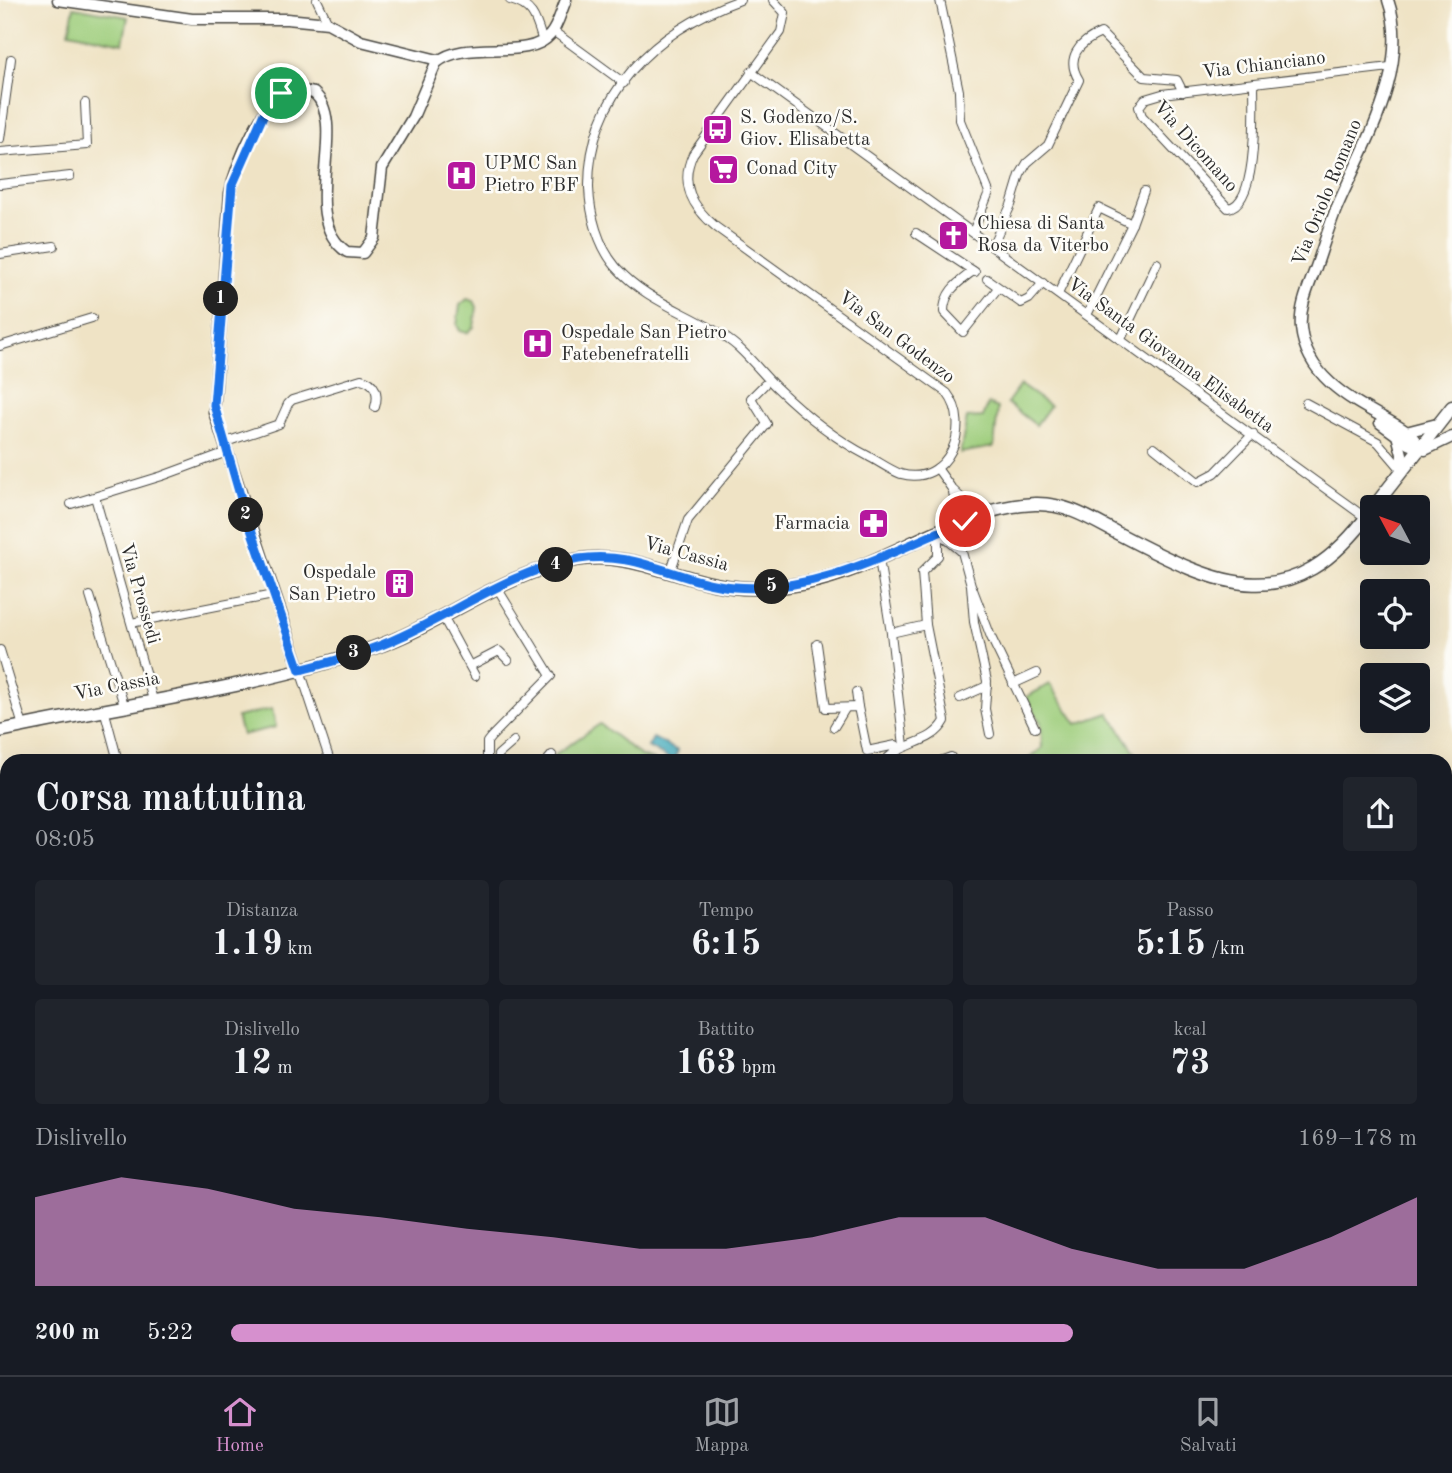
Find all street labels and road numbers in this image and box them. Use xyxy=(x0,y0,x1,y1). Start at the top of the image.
street label: Via Chianciano xyxy=(1201,49,1327,83)
street label: Via Dicomano xyxy=(1149,98,1241,196)
street label: Via Oriolo Romano xyxy=(1290,117,1366,269)
street label: Via Santa Giovanna Elisabetta xyxy=(1063,275,1277,438)
street label: Via San Godenzo xyxy=(834,288,958,388)
street label: Via Cassia xyxy=(642,535,731,576)
street label: Via Prossedi xyxy=(116,541,162,647)
street label: Via Cassia xyxy=(73,669,162,705)

